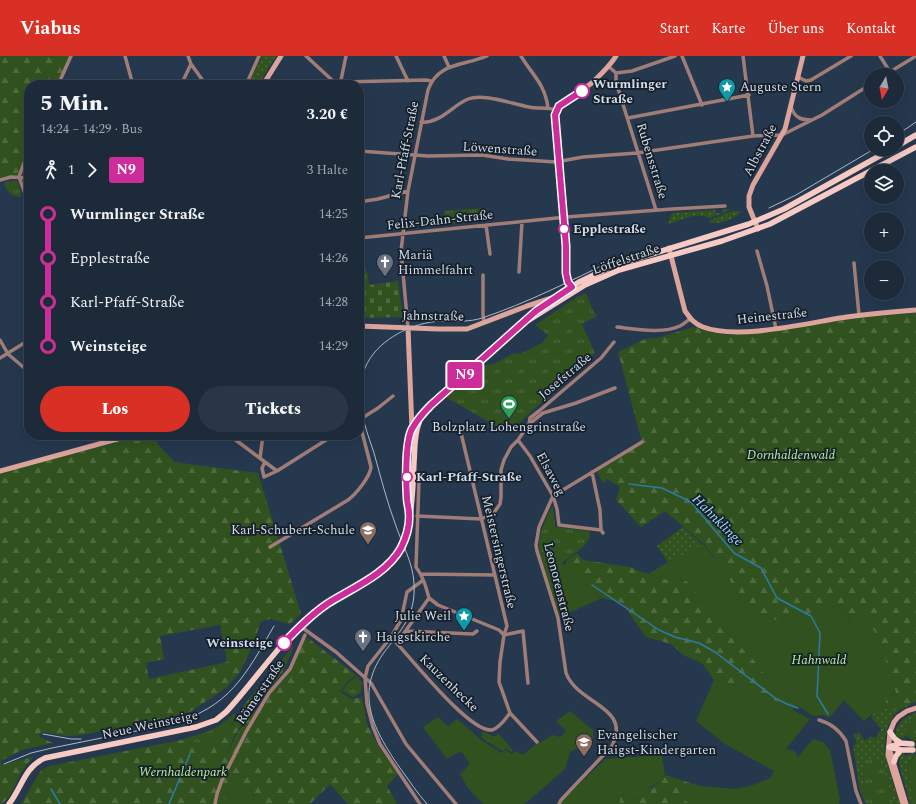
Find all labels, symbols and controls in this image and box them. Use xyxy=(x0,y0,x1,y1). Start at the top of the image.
text: Viabus xyxy=(20,14,81,43)
text: Start xyxy=(660,18,690,39)
text: Karte xyxy=(712,18,745,39)
text: Über uns xyxy=(767,18,824,39)
text: Kontakt xyxy=(846,18,896,39)
north arrow xyxy=(864,68,904,108)
map controls xyxy=(864,68,904,300)
place label: Wurmlinger Straße xyxy=(593,74,667,109)
place icon: Auguste Stern xyxy=(717,77,737,102)
place label: Auguste Stern xyxy=(740,77,822,97)
marker: Wurmlinger Straße xyxy=(574,83,590,99)
text: 5 Min. xyxy=(40,87,109,120)
street label: Karl-Pfaff-Straße xyxy=(386,99,424,201)
text: 3.20 € xyxy=(307,103,348,126)
button: locate xyxy=(864,116,904,156)
text: 14:24 – 14:29 · Bus xyxy=(40,119,143,139)
street label: Albstraße xyxy=(738,120,782,180)
street label: Rubensstraße xyxy=(631,121,673,201)
street label: Löwenstraße xyxy=(462,136,538,162)
icon: walk xyxy=(40,159,62,181)
icon: forward xyxy=(81,159,103,181)
text: N9 xyxy=(117,159,136,180)
text: 1 xyxy=(68,160,75,180)
text: 3 Halte xyxy=(307,160,348,180)
button: layers xyxy=(864,164,904,204)
text: Wurmlinger Straße xyxy=(70,203,205,226)
text: 14:25 xyxy=(319,204,348,224)
street label: Felix-Dahn-Straße xyxy=(386,204,494,236)
button: + xyxy=(864,212,904,252)
place label: Epplestraße xyxy=(573,219,646,239)
marker: Epplestraße xyxy=(558,223,570,235)
street label: Löffelstraße xyxy=(590,238,662,280)
place label: Mariä Himmelfahrt xyxy=(398,245,474,280)
text: Epplestraße xyxy=(70,247,150,270)
text: 14:26 xyxy=(319,248,348,268)
church icon: Mariä Himmelfahrt xyxy=(375,252,395,277)
button: − xyxy=(864,260,904,300)
text: Karl-Pfaff-Straße xyxy=(70,291,184,314)
text: 14:28 xyxy=(319,292,348,312)
street label: Heinestraße xyxy=(736,302,808,330)
street label: Jahnstraße xyxy=(402,305,464,327)
text: Weinsteige xyxy=(70,335,147,358)
text: 14:29 xyxy=(319,336,348,356)
street label: Josefstraße xyxy=(534,348,596,404)
line badge: N9 xyxy=(447,362,483,388)
text: N9 xyxy=(455,364,475,385)
button: Los xyxy=(40,386,190,432)
button: Tickets xyxy=(198,386,348,432)
sports icon: Bolzplatz Lohengrinstraße xyxy=(499,394,519,419)
place label: Bolzplatz Lohengrinstraße xyxy=(432,417,586,437)
park label: Dornhaldenwald xyxy=(747,445,835,465)
street label: Elsaweg xyxy=(531,448,571,500)
place label: Karl-Pfaff-Straße xyxy=(416,467,522,487)
marker: Karl-Pfaff-Straße xyxy=(401,471,413,483)
water label: Hahnklinge xyxy=(687,489,749,551)
street label: Meistersingerstraße xyxy=(476,493,522,611)
place label: Karl-Schubert-Schule xyxy=(231,520,355,540)
school or university icon: Karl-Schubert-Schule xyxy=(358,520,378,545)
street label: Leonorenstraße xyxy=(538,540,580,634)
place label: Julie Weil xyxy=(395,606,451,626)
place icon: Julie Weil xyxy=(454,606,474,631)
church icon: Haigstkirche xyxy=(353,627,373,652)
place label: Haigstkirche xyxy=(376,627,450,647)
place label: Weinsteige xyxy=(206,633,273,653)
marker: Weinsteige xyxy=(276,635,292,651)
street label: Kauzenhecke xyxy=(415,649,483,717)
park label: Hahnwald xyxy=(792,650,847,670)
street label: Römerstraße xyxy=(231,656,289,728)
street label: Neue Weinsteige xyxy=(100,705,200,745)
place label: Evangelischer Haigst-Kindergarten xyxy=(597,725,717,760)
school or university icon: Evangelischer Haigst-Kindergarten xyxy=(574,732,594,757)
park label: Wernhaldenpark xyxy=(139,762,227,782)

